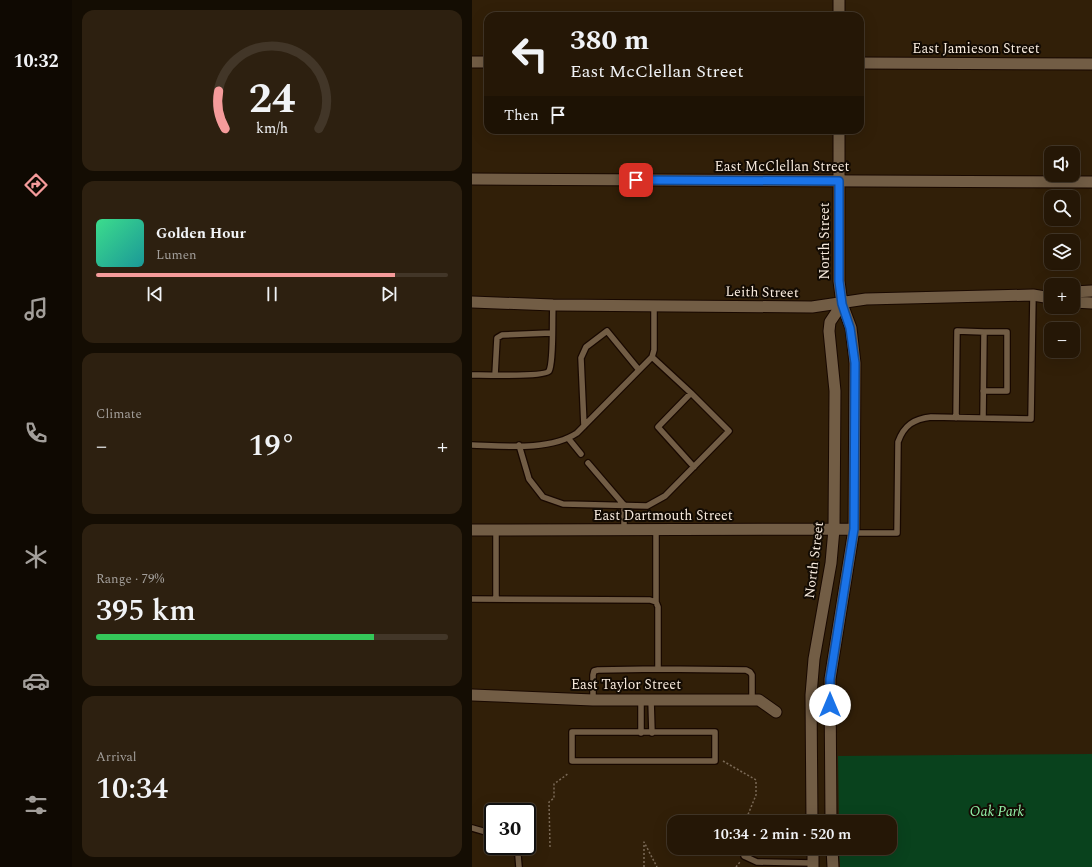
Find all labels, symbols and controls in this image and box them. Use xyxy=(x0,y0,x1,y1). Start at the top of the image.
text: 380 m xyxy=(570,19,649,62)
icon: left xyxy=(504,28,556,80)
street label: East Jamieson Street xyxy=(912,38,1040,59)
text: 10:32 xyxy=(13,48,59,75)
text: East McClellan Street xyxy=(570,58,744,85)
text: 24 xyxy=(249,68,295,131)
text: Then xyxy=(504,104,539,127)
icon: arrive xyxy=(547,104,569,126)
text: km/h xyxy=(256,117,288,139)
map controls xyxy=(1044,146,1080,358)
button: sound xyxy=(1044,146,1080,182)
street label: East McClellan Street xyxy=(715,156,850,177)
pin xyxy=(619,163,653,197)
icon: arrive xyxy=(625,169,647,191)
icon: directions xyxy=(22,171,50,199)
button: search xyxy=(1044,190,1080,226)
street label: North Street xyxy=(814,202,835,280)
text: Golden Hour xyxy=(156,222,246,245)
button: layers xyxy=(1044,234,1080,270)
text: Lumen xyxy=(156,245,197,265)
button: + xyxy=(1044,278,1080,314)
street label: Leith Street xyxy=(725,281,799,303)
icon: previous xyxy=(144,283,166,305)
icon: pause xyxy=(261,283,283,305)
icon: next xyxy=(378,283,400,305)
icon: music xyxy=(22,295,50,323)
button: − xyxy=(1044,322,1080,358)
text: Climate xyxy=(96,404,142,424)
icon: phone xyxy=(22,419,50,447)
text: 19° xyxy=(248,423,296,469)
text: − xyxy=(96,430,107,463)
text: + xyxy=(437,430,448,463)
street label: East Dartmouth Street xyxy=(593,505,733,526)
street label: North Street xyxy=(799,520,829,600)
icon: climate xyxy=(22,543,50,571)
text: Range · 79% xyxy=(96,569,164,589)
text: 395 km xyxy=(96,588,196,634)
icon: car xyxy=(22,667,50,695)
street label: East Taylor Street xyxy=(571,674,681,695)
position arrow xyxy=(809,684,851,726)
text: Arrival xyxy=(96,747,137,767)
text: 10:34 xyxy=(96,766,168,812)
icon: filters xyxy=(22,791,50,819)
park label: Oak Park xyxy=(970,801,1025,822)
speed limit sign: 30 xyxy=(484,803,536,855)
text: 10:34 · 2 min · 520 m xyxy=(713,823,851,846)

